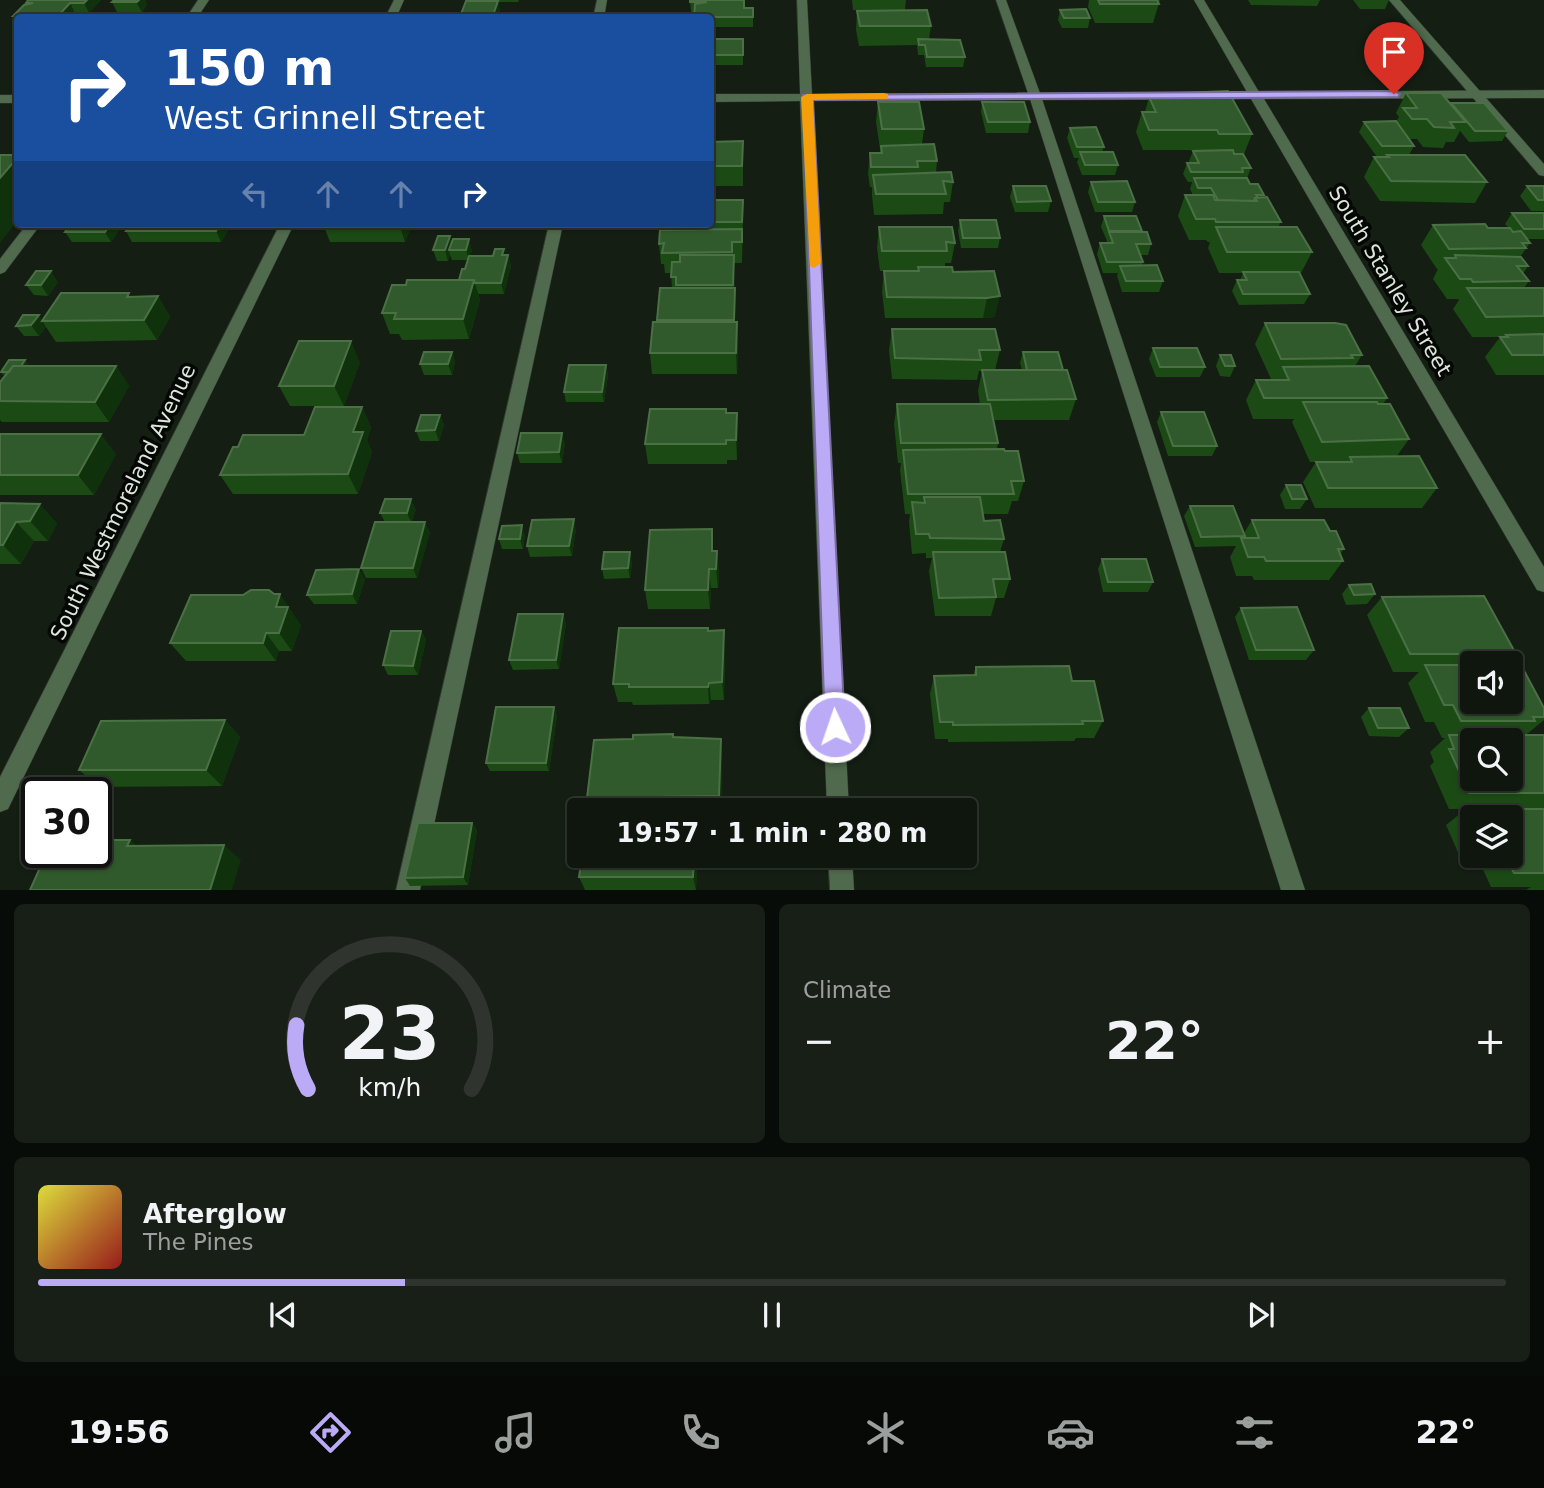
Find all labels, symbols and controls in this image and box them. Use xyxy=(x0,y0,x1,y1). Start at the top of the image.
pin xyxy=(1364,22,1424,94)
icon: arrive xyxy=(1375,33,1413,71)
text: 150 m xyxy=(164,40,334,97)
icon: right xyxy=(49,42,140,133)
text: West Grinnell Street xyxy=(164,99,485,137)
icon: left xyxy=(236,175,274,213)
icon: ahead xyxy=(309,175,347,213)
icon: ahead xyxy=(382,175,420,213)
icon: right xyxy=(455,175,493,213)
street label: South Stanley Street xyxy=(1324,182,1456,380)
street label: South Westmoreland Avenue xyxy=(46,360,200,644)
map controls xyxy=(1460,651,1523,868)
button: sound xyxy=(1460,651,1523,714)
position arrow xyxy=(798,690,872,764)
button: search xyxy=(1460,728,1523,791)
speed limit sign: 30 xyxy=(21,777,112,868)
button: layers xyxy=(1460,805,1523,868)
text: 19:57 · 1 min · 280 m xyxy=(617,818,927,848)
text: Climate xyxy=(803,977,892,1003)
text: 23 xyxy=(339,992,440,1077)
text: 22° xyxy=(1105,1011,1204,1071)
text: − xyxy=(803,1019,835,1063)
text: + xyxy=(1474,1019,1506,1063)
text: km/h xyxy=(358,1073,421,1102)
text: Afterglow xyxy=(143,1199,287,1229)
text: The Pines xyxy=(143,1229,254,1255)
icon: previous xyxy=(264,1296,302,1334)
icon: pause xyxy=(753,1296,791,1334)
icon: next xyxy=(1242,1296,1280,1334)
icon: directions xyxy=(306,1408,355,1457)
icon: music xyxy=(491,1408,540,1457)
icon: phone xyxy=(676,1408,725,1457)
icon: climate xyxy=(861,1408,910,1457)
icon: car xyxy=(1046,1408,1095,1457)
icon: filters xyxy=(1230,1408,1279,1457)
text: 19:56 xyxy=(68,1413,170,1451)
text: 22° xyxy=(1415,1413,1476,1451)

